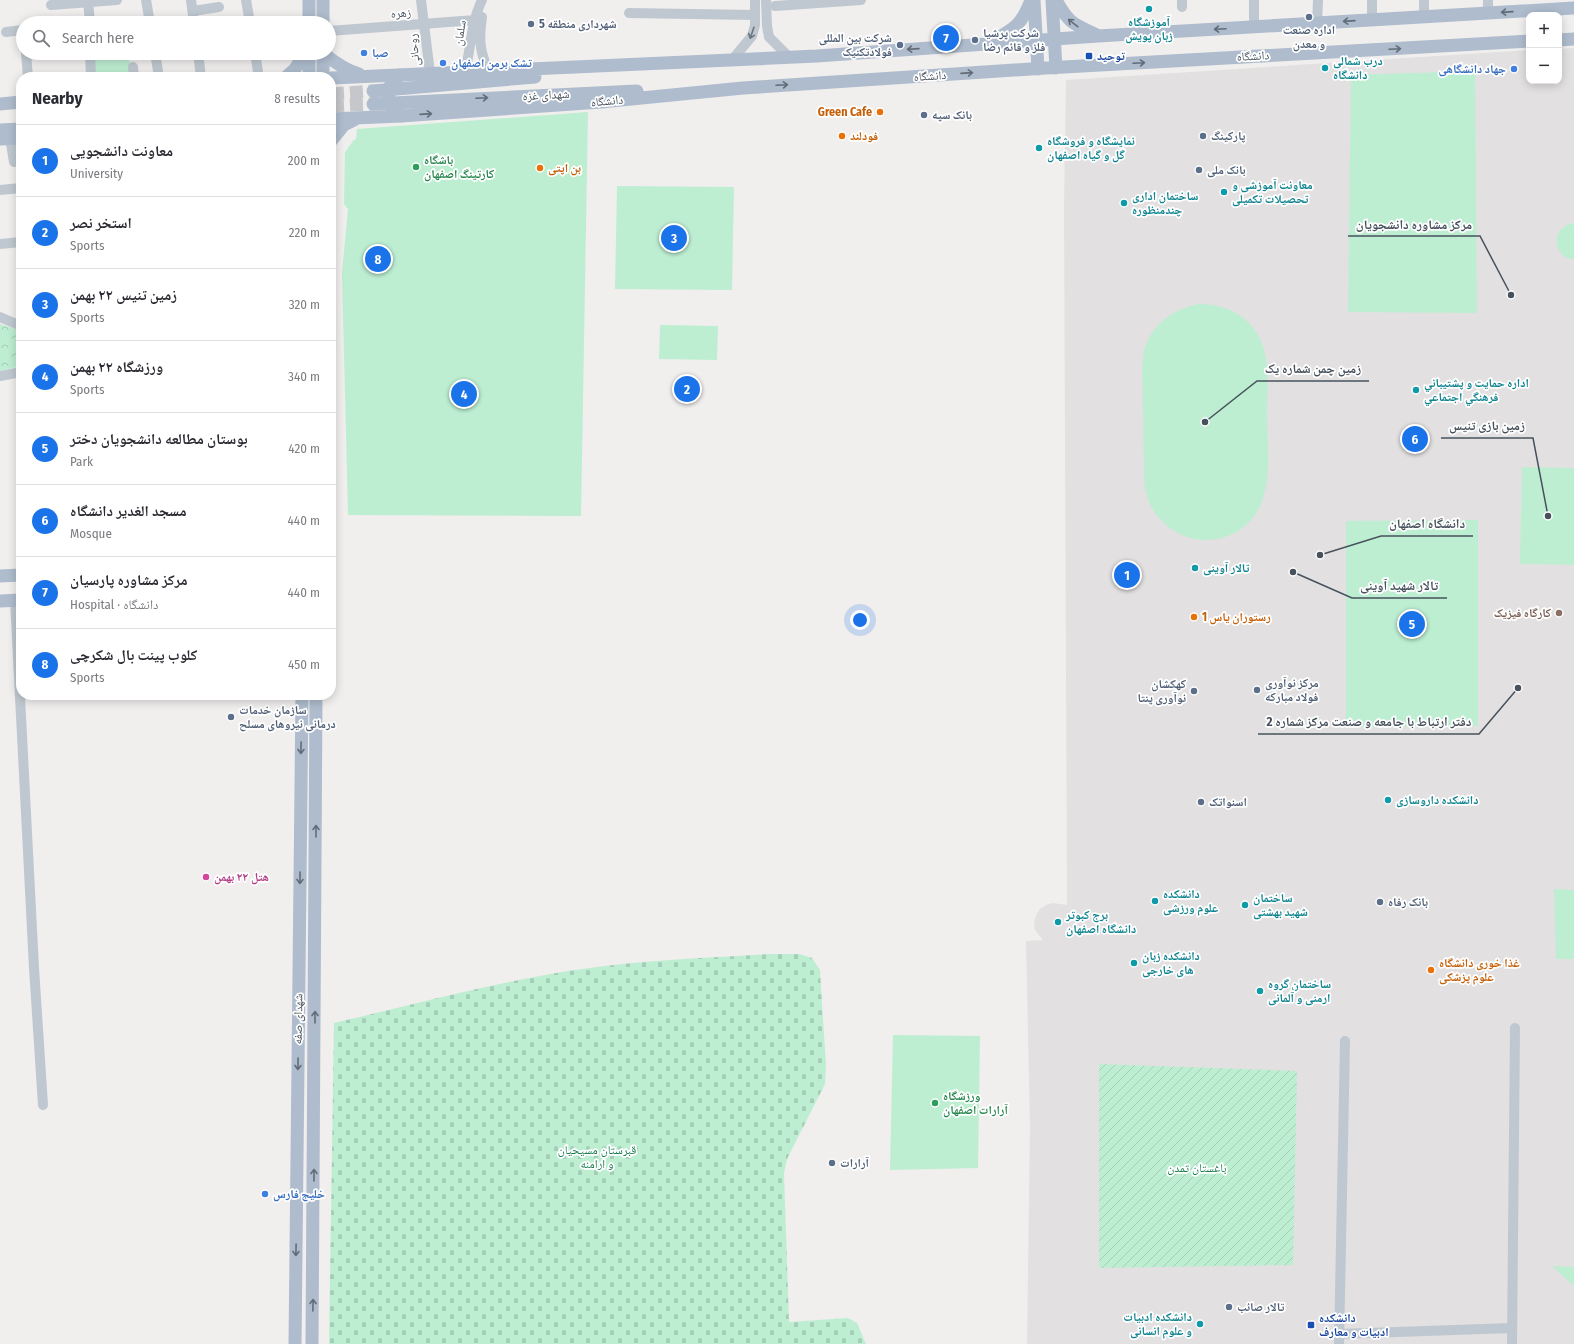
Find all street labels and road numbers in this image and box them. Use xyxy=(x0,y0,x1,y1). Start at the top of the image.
street label: زهره xyxy=(390,5,412,21)
street label: سلمان xyxy=(451,19,469,47)
street label: روحانی xyxy=(405,33,423,67)
street label: دانشگاه xyxy=(1236,48,1270,64)
street label: دانشگاه xyxy=(913,68,947,84)
street label: شهدای غزه xyxy=(522,87,570,103)
street label: دانشگاه xyxy=(590,93,624,109)
street label: شهدای صفه xyxy=(291,993,305,1044)

